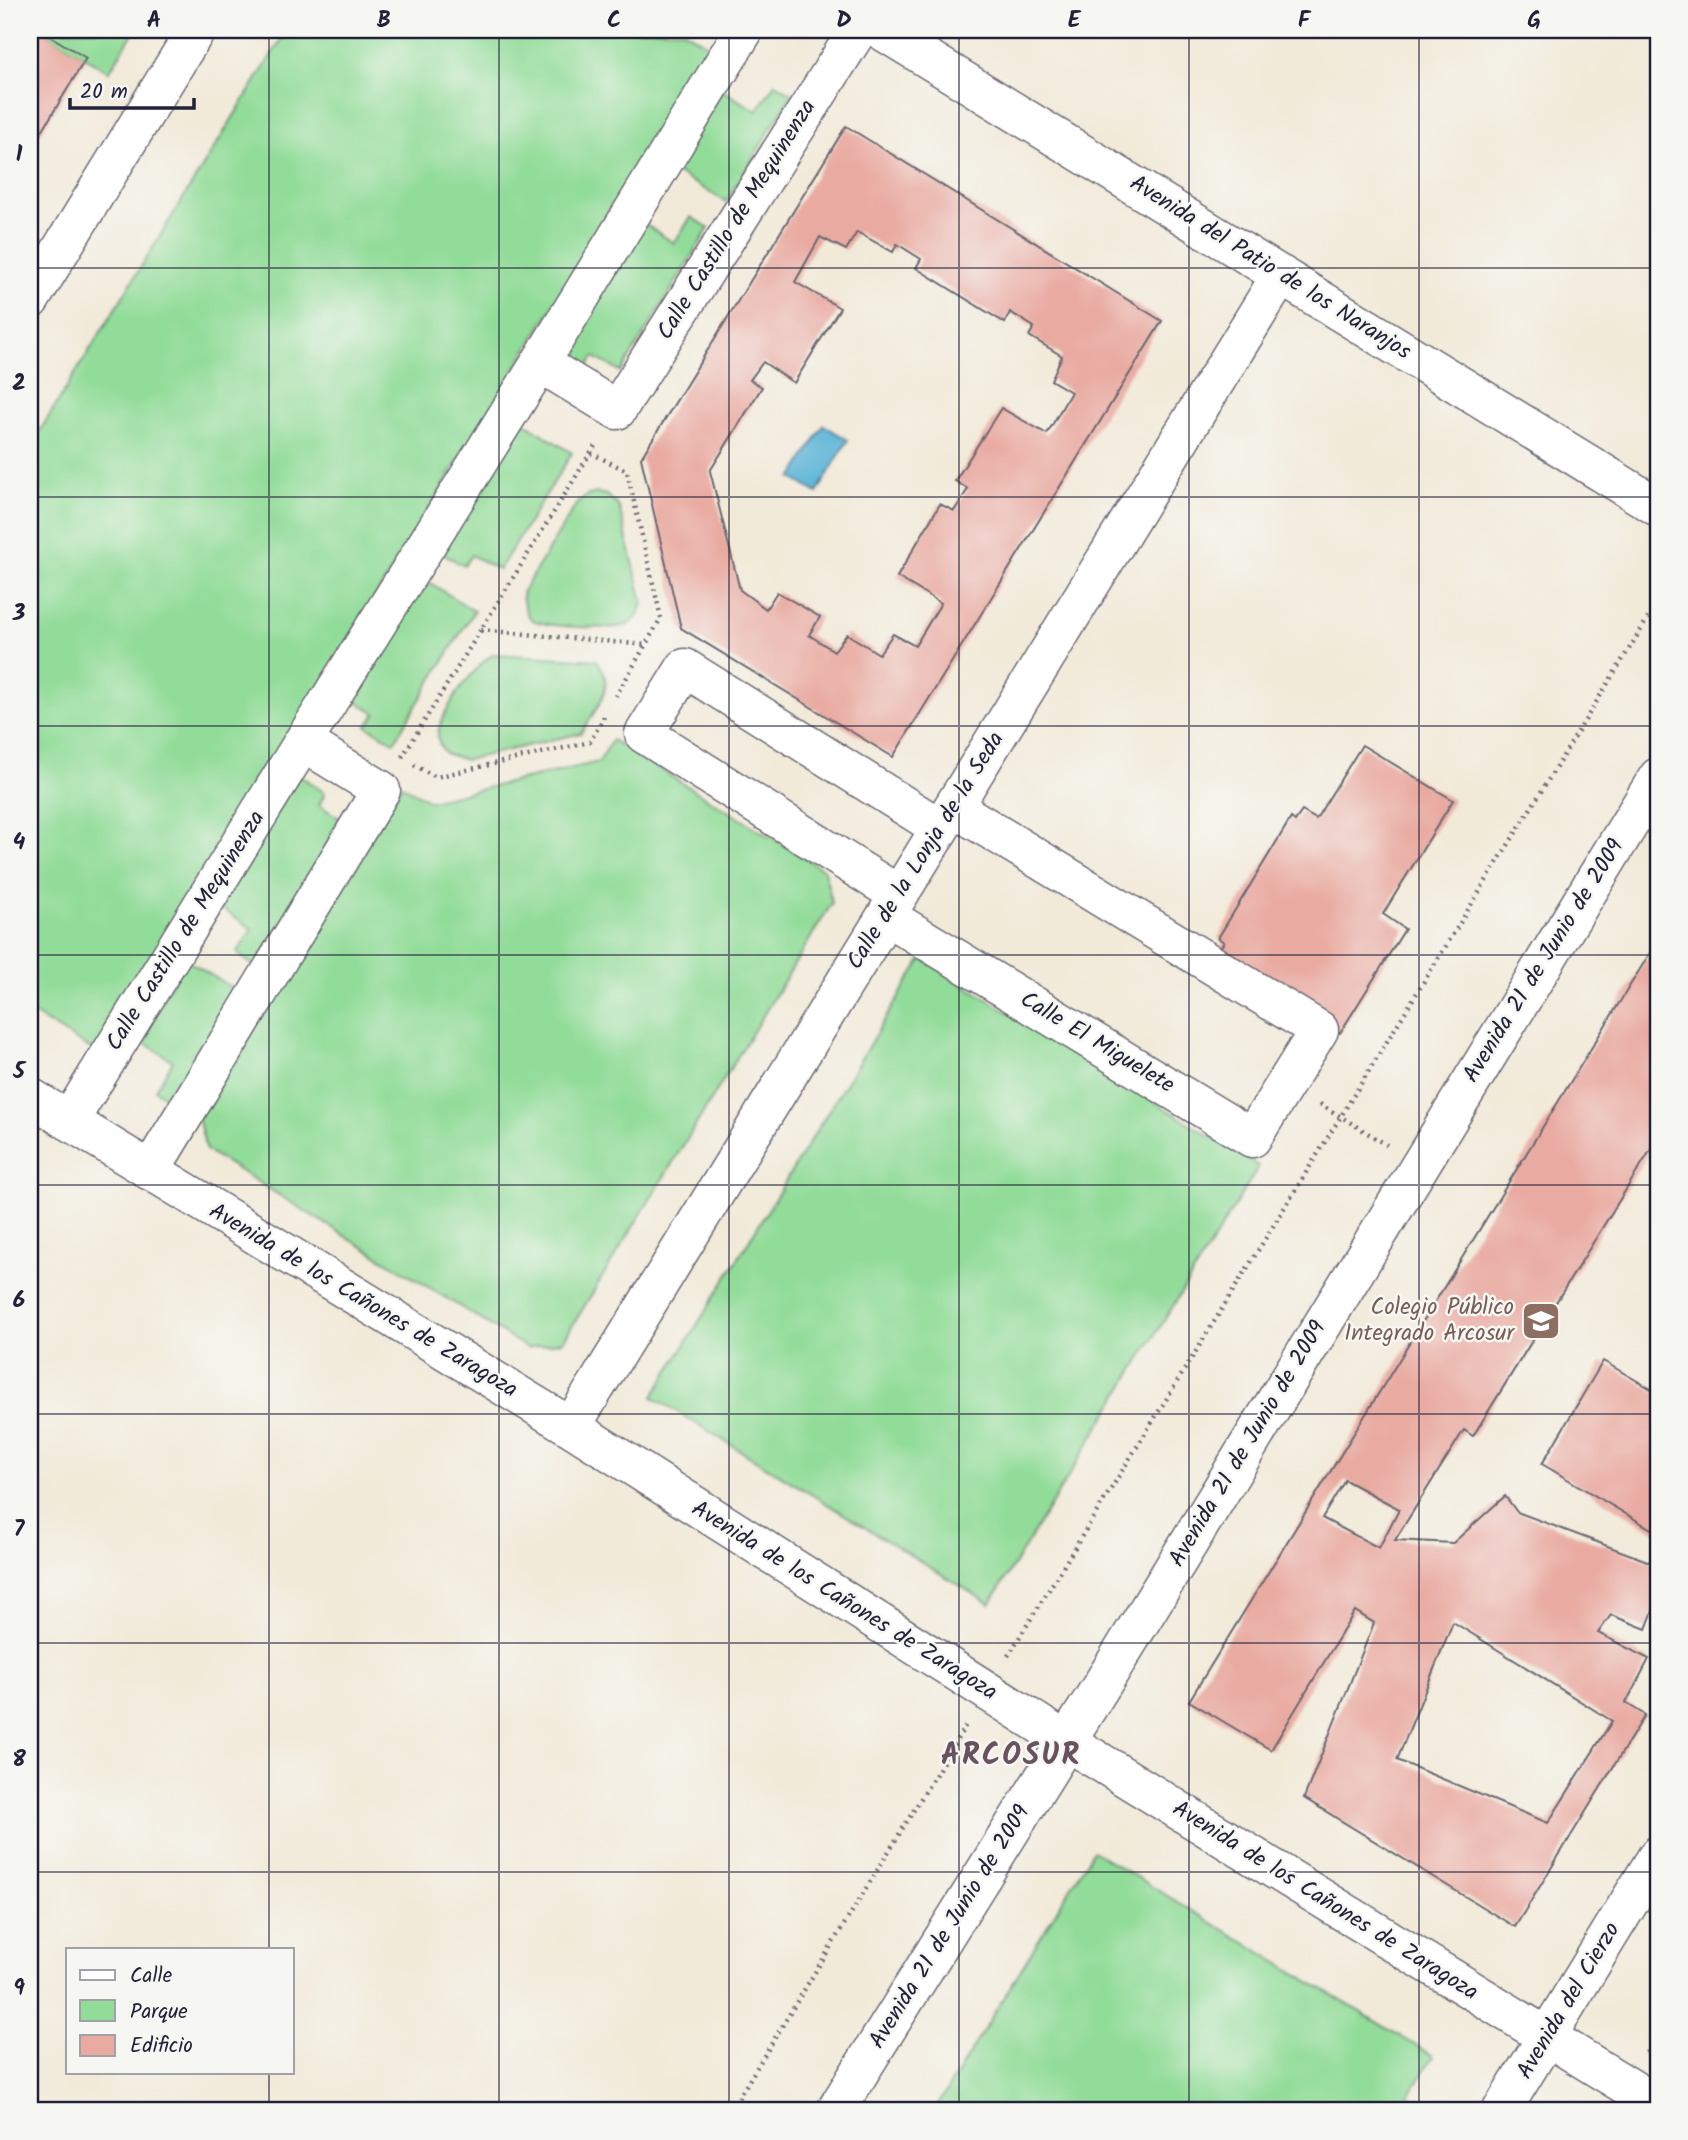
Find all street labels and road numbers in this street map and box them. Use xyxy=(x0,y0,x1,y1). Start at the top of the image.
street label: Calle Castillo de Mequinenza xyxy=(648,93,826,347)
street label: Avenida del Patio de los Naranjos xyxy=(1122,166,1418,370)
street label: Calle de la Lonja de la Seda xyxy=(838,725,1014,977)
street label: Calle Castillo de Mequinenza xyxy=(97,804,275,1058)
street label: Avenida 21 de Junio de 2009 xyxy=(1454,832,1634,1090)
street label: Calle El Miguelete xyxy=(1013,983,1181,1103)
street label: Avenida de los Cañones de Zaragoza xyxy=(202,1194,524,1408)
street label: Avenida 21 de Junio de 2009 xyxy=(1160,1314,1336,1574)
street label: Avenida de los Cañones de Zaragoza xyxy=(684,1492,1004,1710)
street label: Avenida de los Cañones de Zaragoza xyxy=(1165,1792,1485,2010)
street label: Avenida 21 de Junio de 2009 xyxy=(860,1798,1040,2056)
street label: Avenida del Cierzo xyxy=(1508,1916,1630,2086)

